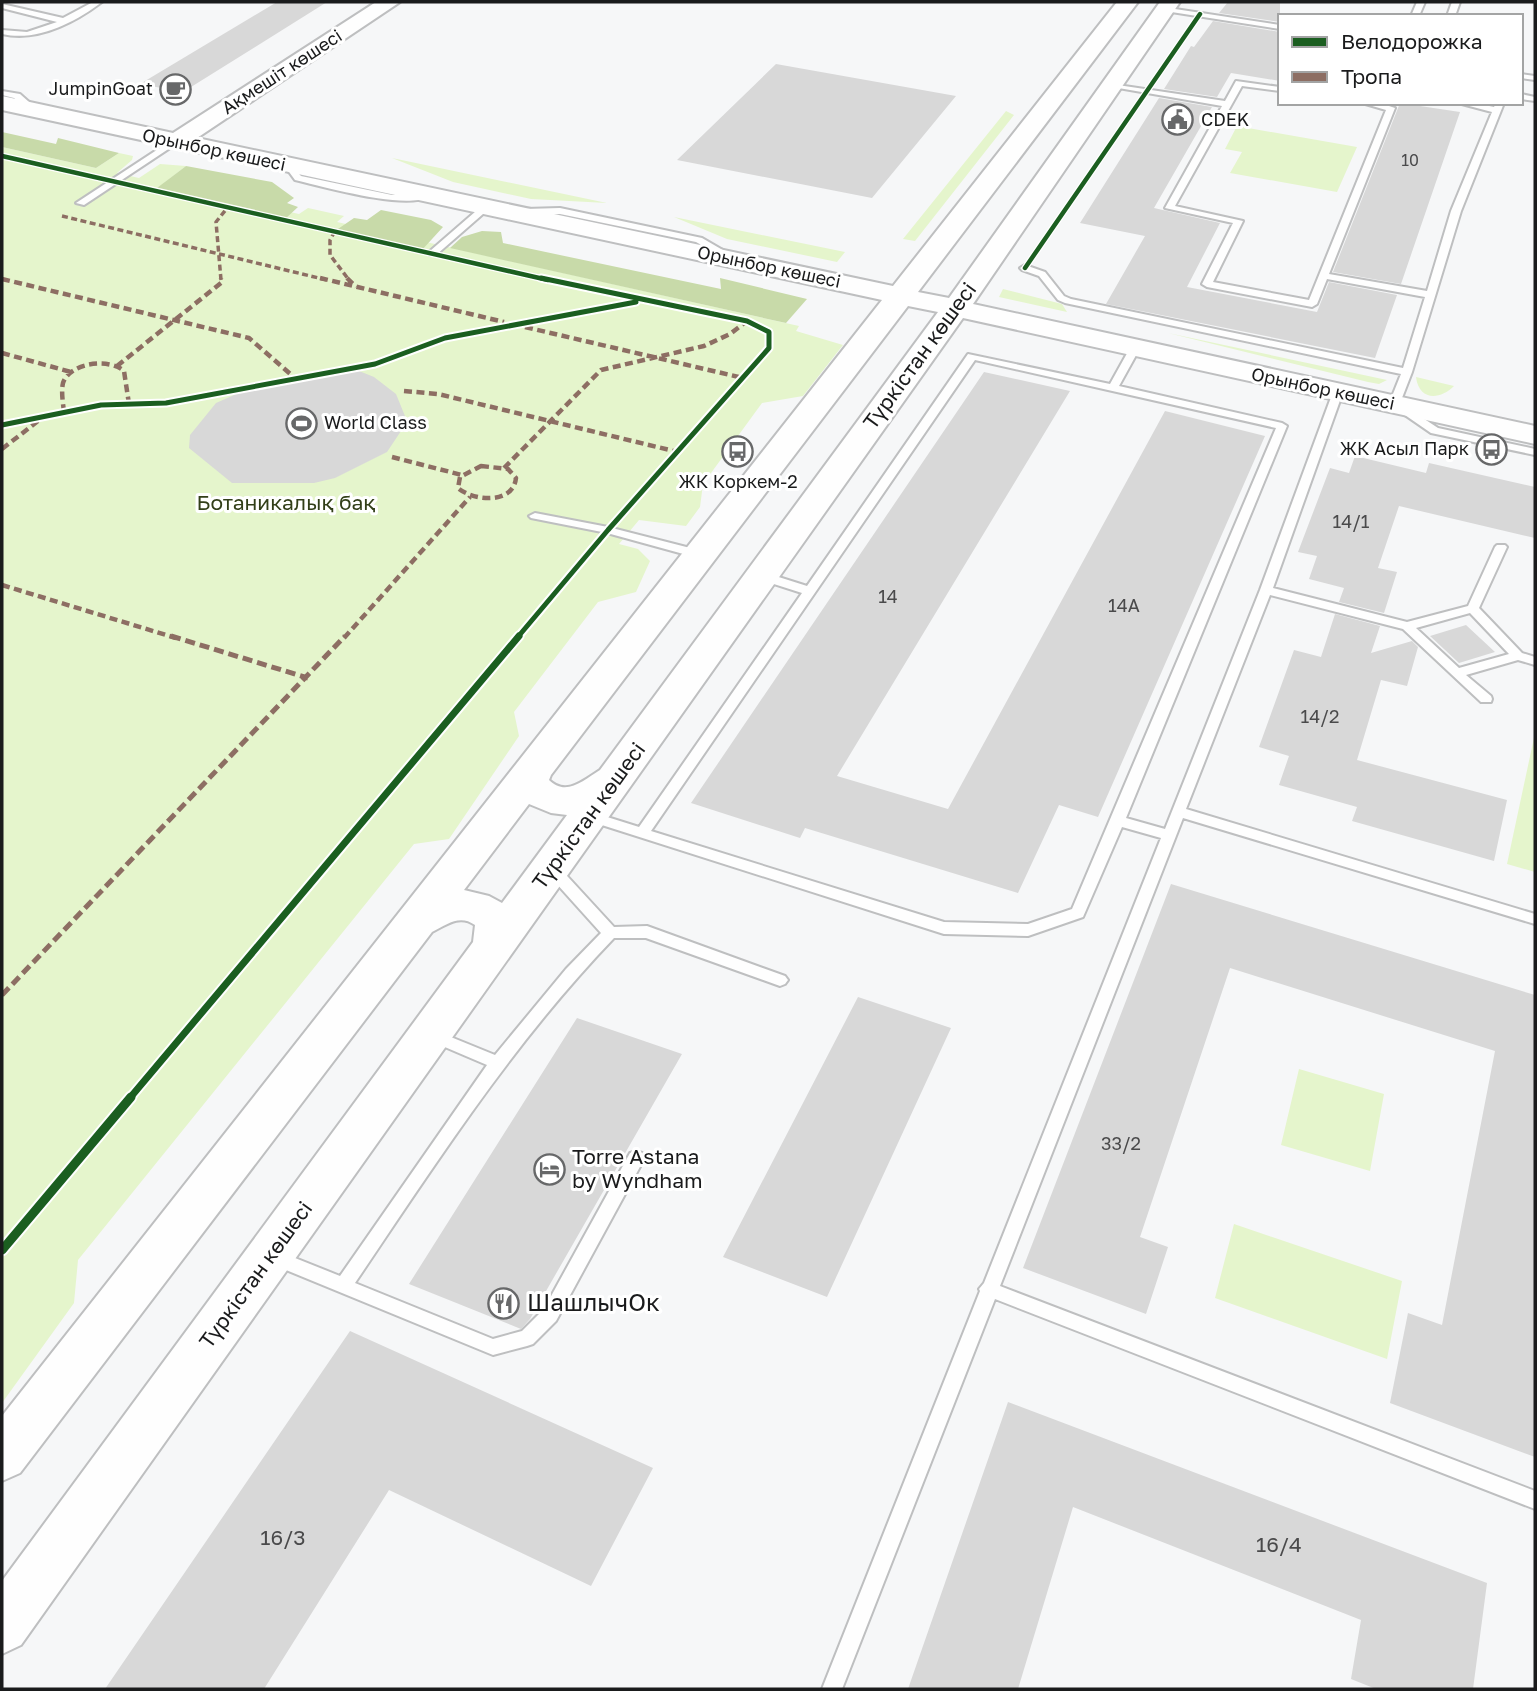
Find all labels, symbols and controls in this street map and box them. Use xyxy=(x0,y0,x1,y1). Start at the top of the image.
legend xyxy=(1278,14,1523,105)
street label: Ақмешіт көшесі xyxy=(217,24,346,118)
text: Велодорожка xyxy=(1341,28,1483,54)
text: Тропа xyxy=(1341,63,1402,89)
cafe icon: JumpinGoat xyxy=(159,72,193,106)
place label: JumpinGoat xyxy=(49,77,153,99)
public building icon: CDEK xyxy=(1161,103,1195,137)
place label: CDEK xyxy=(1201,108,1249,130)
street label: Орынбор көшесі xyxy=(140,123,288,175)
house number: 10 xyxy=(1401,150,1419,170)
street label: Орынбор көшесі xyxy=(695,240,843,292)
street label: Түркістан көшесі xyxy=(857,277,981,434)
street label: Орынбор көшесі xyxy=(1249,362,1397,414)
sports icon: World Class xyxy=(284,406,318,440)
place label: World Class xyxy=(324,411,427,433)
bus stop icon: ЖК Асыл Парк xyxy=(1475,432,1509,466)
bus stop icon: ЖК Коркем-2 xyxy=(721,434,755,468)
place label: ЖК Асыл Парк xyxy=(1340,437,1469,459)
place label: ЖК Коркем-2 xyxy=(678,470,798,492)
park label: Ботаникалық бақ xyxy=(196,489,376,515)
house number: 14/1 xyxy=(1332,510,1370,532)
house number: 14 xyxy=(878,585,898,607)
house number: 14А xyxy=(1108,594,1140,616)
house number: 14/2 xyxy=(1301,705,1339,727)
street label: Түркістан көшесі xyxy=(526,737,650,894)
house number: 33/2 xyxy=(1101,1132,1141,1154)
place label: Torre Astana by Wyndham xyxy=(572,1143,703,1193)
hotel icon: Torre Astana by Wyndham xyxy=(532,1152,566,1186)
street label: Түркістан көшесі xyxy=(193,1196,317,1353)
restaurant icon: ШашлычОк xyxy=(487,1286,521,1320)
place label: ШашлычОк xyxy=(527,1287,660,1316)
house number: 16/3 xyxy=(260,1524,306,1550)
house number: 16/4 xyxy=(1256,1531,1302,1557)

